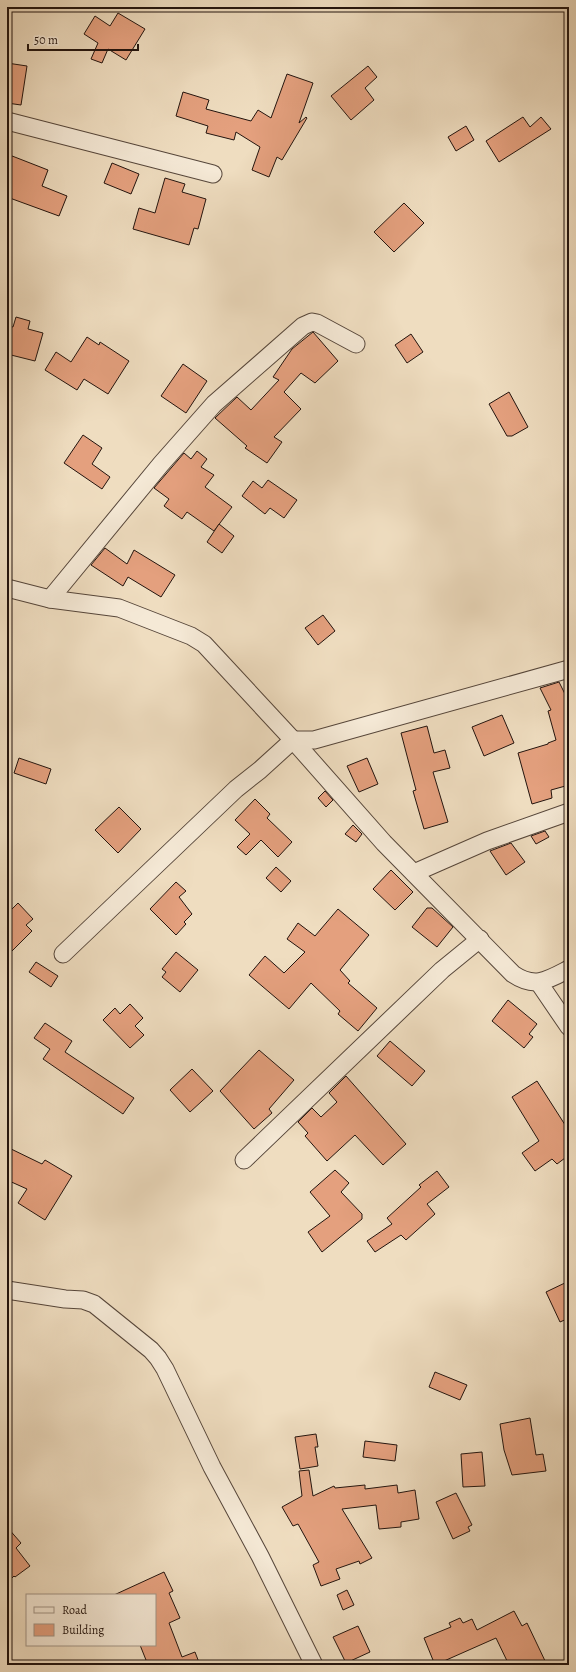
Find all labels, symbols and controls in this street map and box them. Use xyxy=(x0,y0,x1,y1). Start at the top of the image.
scale bar xyxy=(28,26,138,52)
text: 50 m xyxy=(34,32,58,48)
legend xyxy=(26,1594,156,1646)
text: Road xyxy=(62,1602,88,1618)
text: Building xyxy=(62,1622,104,1638)

